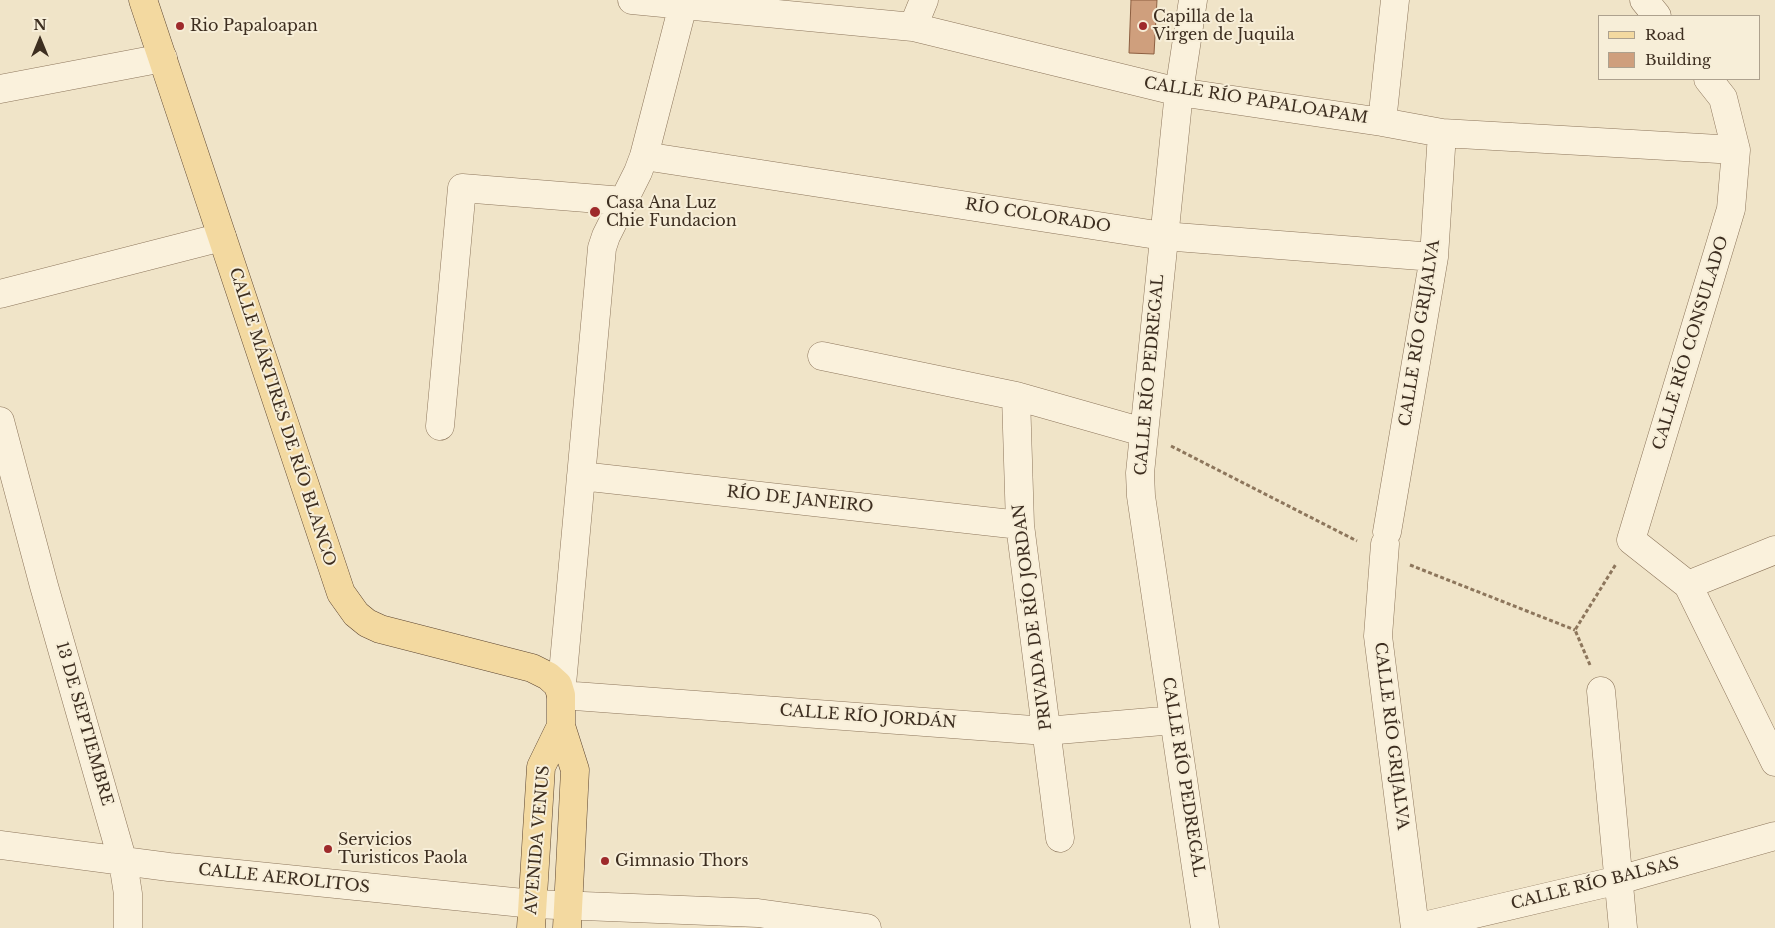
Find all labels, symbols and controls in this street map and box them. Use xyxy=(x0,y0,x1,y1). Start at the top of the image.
place label: Capilla de la Virgen de Juquila xyxy=(1153,7,1295,45)
north arrow xyxy=(15,15,65,65)
legend xyxy=(1598,15,1760,80)
text: N xyxy=(33,16,47,34)
place label: Rio Papaloapan xyxy=(190,16,318,36)
marker: Rio Papaloapan xyxy=(174,20,186,32)
marker: Capilla de la Virgen de Juquila xyxy=(1137,20,1149,32)
text: Road xyxy=(1645,25,1685,44)
text: Building xyxy=(1645,50,1711,69)
street label: CALLE RÍO PAPALOAPAM xyxy=(1143,74,1369,128)
place label: Casa Ana Luz Chie Fundacion xyxy=(606,193,737,231)
street label: RÍO COLORADO xyxy=(964,195,1112,237)
marker: Casa Ana Luz Chie Fundacion xyxy=(588,205,602,219)
street label: CALLE RÍO CONSULADO xyxy=(1649,234,1733,452)
street label: CALLE RÍO GRIJALVA xyxy=(1396,238,1444,428)
street label: CALLE MÁRTIRES DE RÍO BLANCO xyxy=(225,265,339,569)
street label: CALLE RÍO PEDREGAL xyxy=(1132,274,1168,476)
street label: RÍO DE JANEIRO xyxy=(726,483,874,517)
street label: PRIVADA DE RÍO JORDAN xyxy=(1010,503,1056,731)
street label: 13 DE SEPTIEMBRE xyxy=(51,640,117,808)
street label: CALLE RÍO GRIJALVA xyxy=(1370,641,1412,831)
street label: CALLE RÍO PEDREGAL xyxy=(1158,676,1208,878)
street label: CALLE RÍO JORDÁN xyxy=(779,701,957,733)
street label: AVENIDA VENUS xyxy=(522,765,554,915)
place label: Servicios Turisticos Paola xyxy=(338,830,468,868)
marker: Servicios Turisticos Paola xyxy=(322,843,334,855)
place label: Gimnasio Thors xyxy=(615,851,748,871)
street label: CALLE RÍO BALSAS xyxy=(1509,854,1681,914)
marker: Gimnasio Thors xyxy=(599,855,611,867)
street label: CALLE AEROLITOS xyxy=(197,860,371,898)

